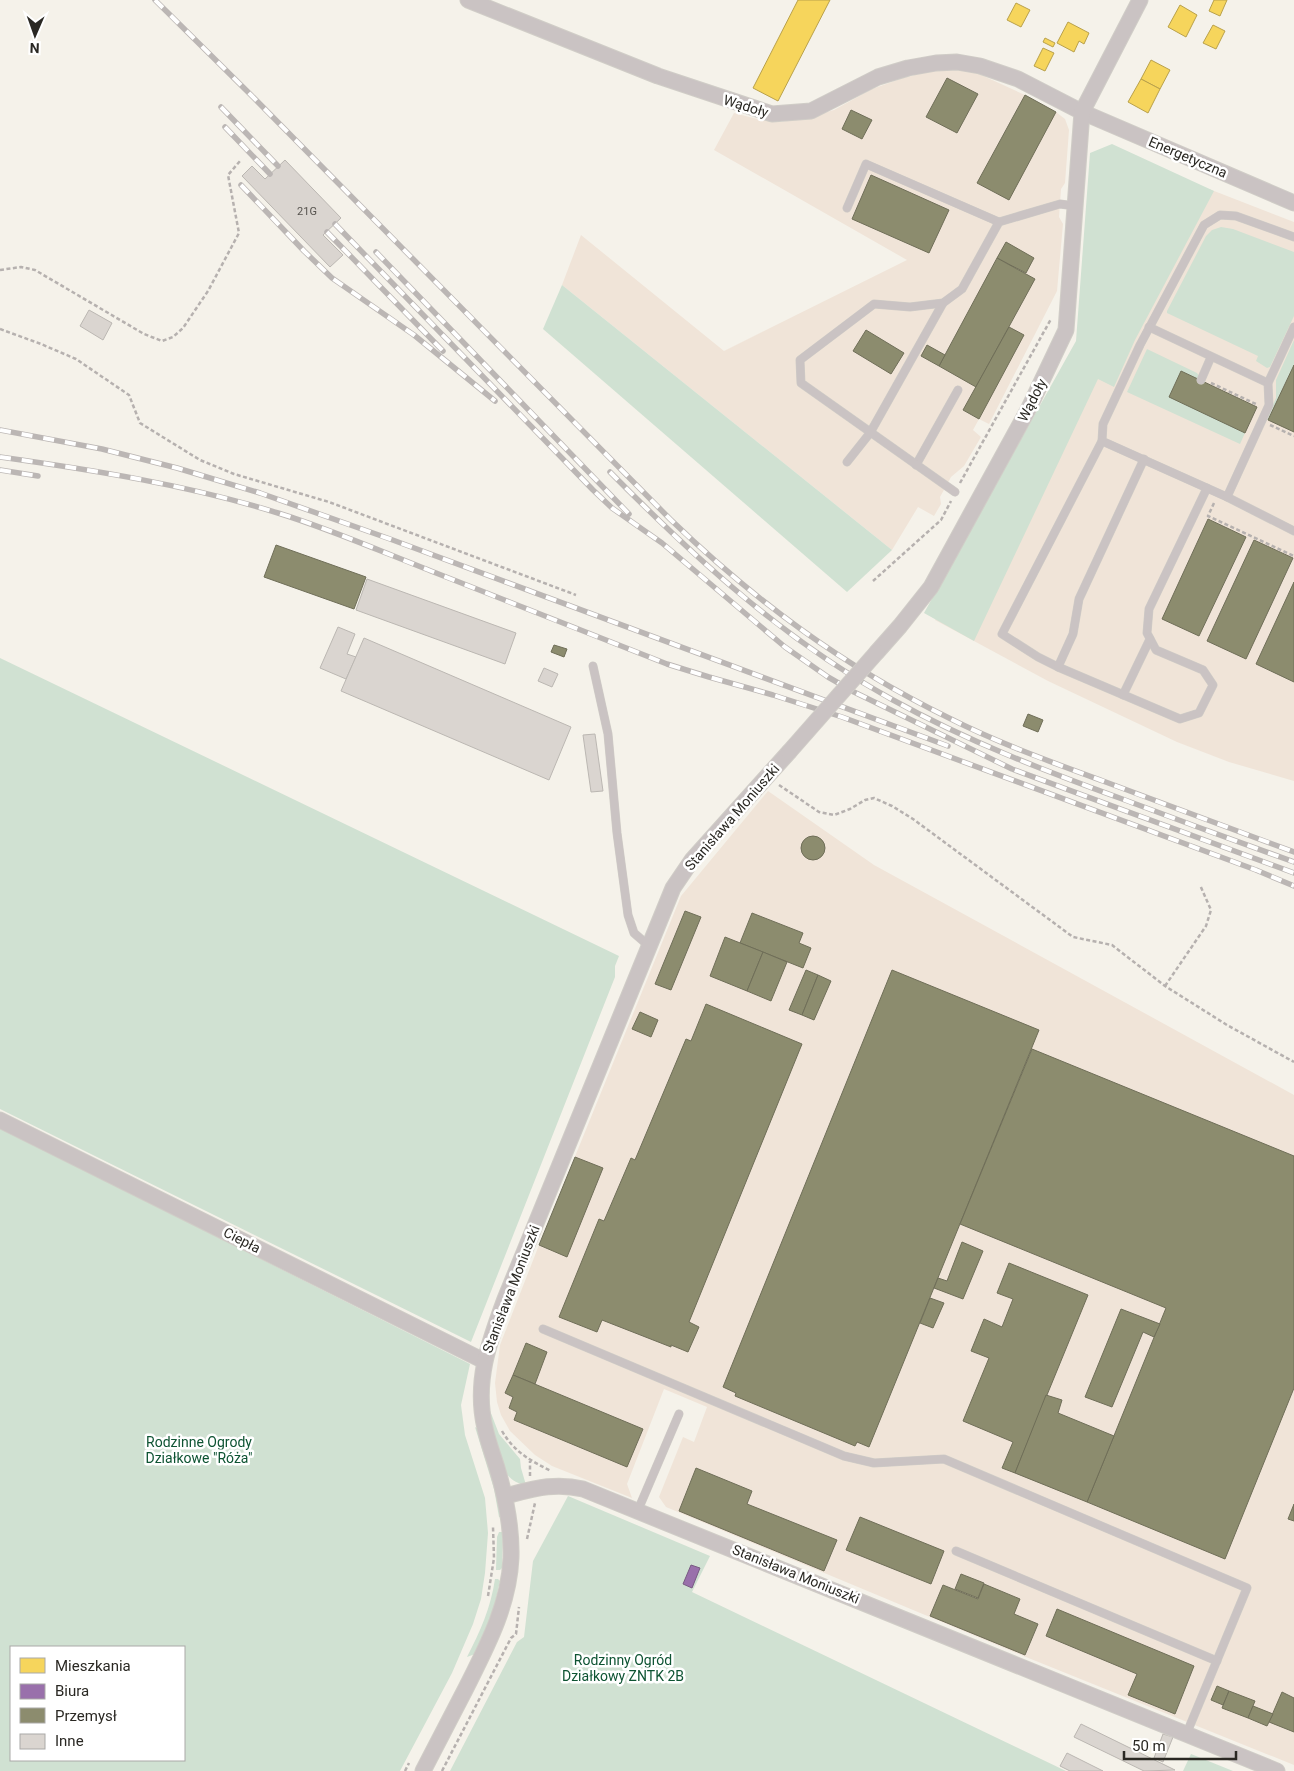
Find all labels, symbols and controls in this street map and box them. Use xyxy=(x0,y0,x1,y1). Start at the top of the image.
north arrow xyxy=(10,10,60,60)
text: N xyxy=(29,40,40,56)
street label: Wądoły xyxy=(722,92,771,120)
street label: Energetyczna xyxy=(1146,133,1230,181)
house number: 21G xyxy=(297,205,317,218)
street label: Wądoły xyxy=(1014,375,1050,424)
street label: Stanisława Moniuszki xyxy=(681,761,783,873)
street label: Stanisława Moniuszki xyxy=(479,1223,543,1355)
street label: Ciepła xyxy=(221,1224,263,1256)
park label: Rodzinne Ogrody Działkowe "Róża" xyxy=(145,1434,253,1466)
street label: Stanisława Moniuszki xyxy=(730,1541,862,1607)
legend xyxy=(10,1646,185,1761)
park label: Rodzinny Ogród Działkowy ZNTK 2B xyxy=(562,1652,684,1684)
text: Mieszkania xyxy=(55,1657,131,1675)
text: Biura xyxy=(55,1682,89,1700)
text: Przemysł xyxy=(55,1707,117,1725)
scale bar xyxy=(1124,1728,1236,1760)
text: Inne xyxy=(55,1732,84,1750)
text: 50 m xyxy=(1132,1737,1166,1755)

